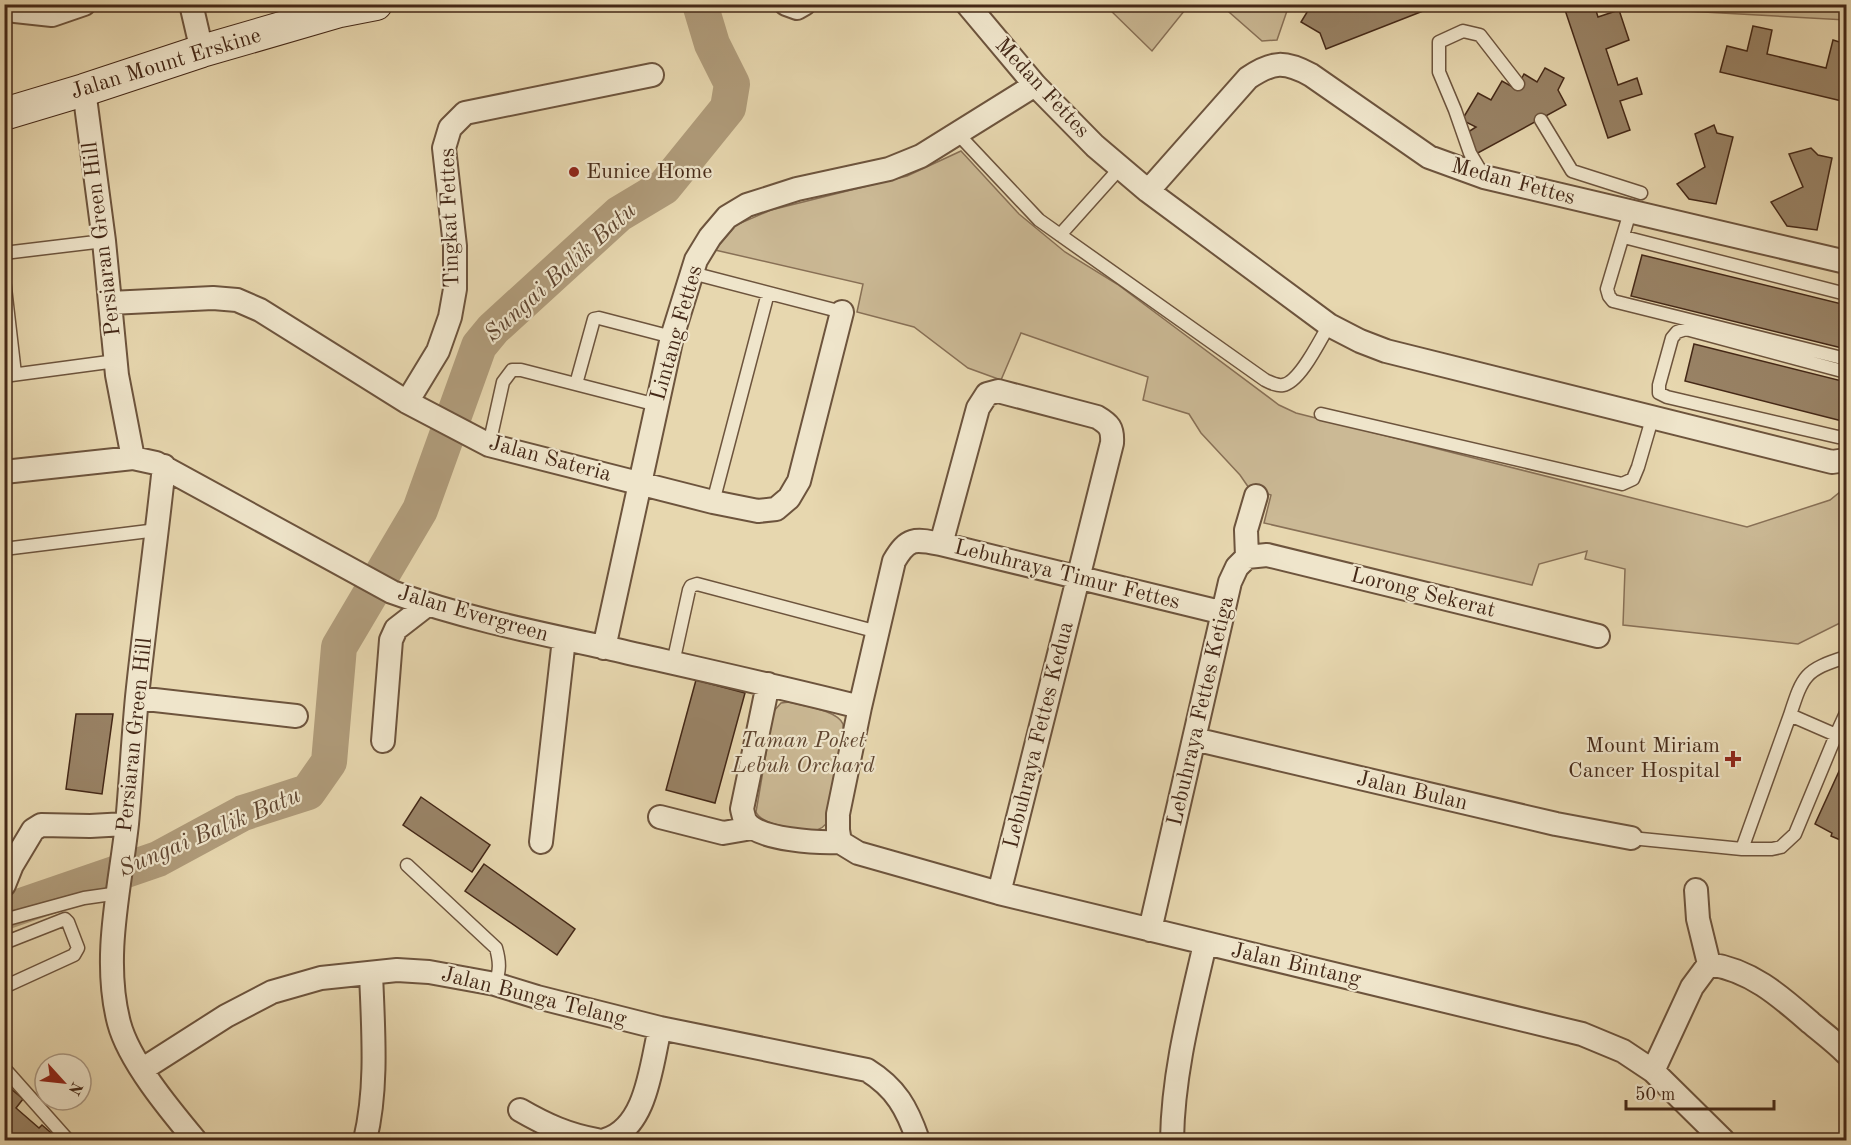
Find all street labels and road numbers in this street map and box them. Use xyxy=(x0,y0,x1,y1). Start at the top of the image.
street label: Jalan Mount Erskine xyxy=(68,25,264,103)
street label: Medan Fettes xyxy=(990,34,1094,142)
street label: Persiaran Green Hill xyxy=(79,141,125,337)
street label: Tingkat Fettes xyxy=(437,148,463,288)
street label: Medan Fettes xyxy=(1449,155,1577,209)
street label: Lintang Fettes xyxy=(647,263,707,403)
street label: Jalan Sateria xyxy=(486,432,614,486)
street label: Lebuhraya Timur Fettes xyxy=(952,536,1182,614)
street label: Lorong Sekerat xyxy=(1348,564,1498,622)
street label: Jalan Evergreen xyxy=(395,582,551,646)
street label: Lebuhraya Fettes Ketiga xyxy=(1164,594,1238,828)
street label: Lebuhraya Fettes Kedua xyxy=(1000,619,1078,851)
street label: Persiaran Green Hill xyxy=(114,637,156,833)
street label: Jalan Bulan xyxy=(1354,768,1470,814)
street label: Jalan Bintang xyxy=(1229,939,1363,991)
street label: Jalan Bunga Telang xyxy=(439,963,629,1031)

